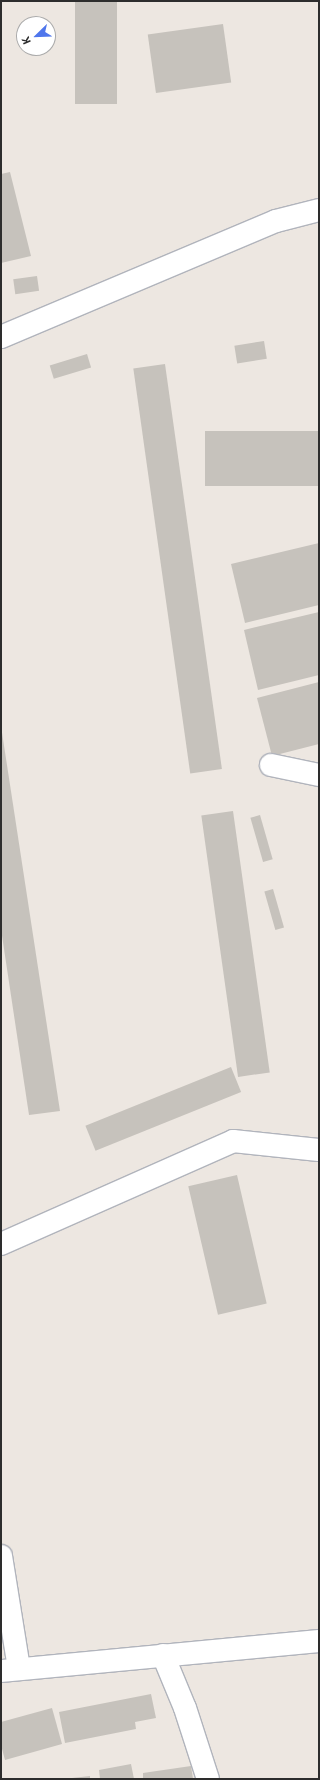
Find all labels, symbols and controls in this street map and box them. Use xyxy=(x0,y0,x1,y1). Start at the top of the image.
north arrow xyxy=(16,16,56,56)
text: K xyxy=(18,34,34,46)

